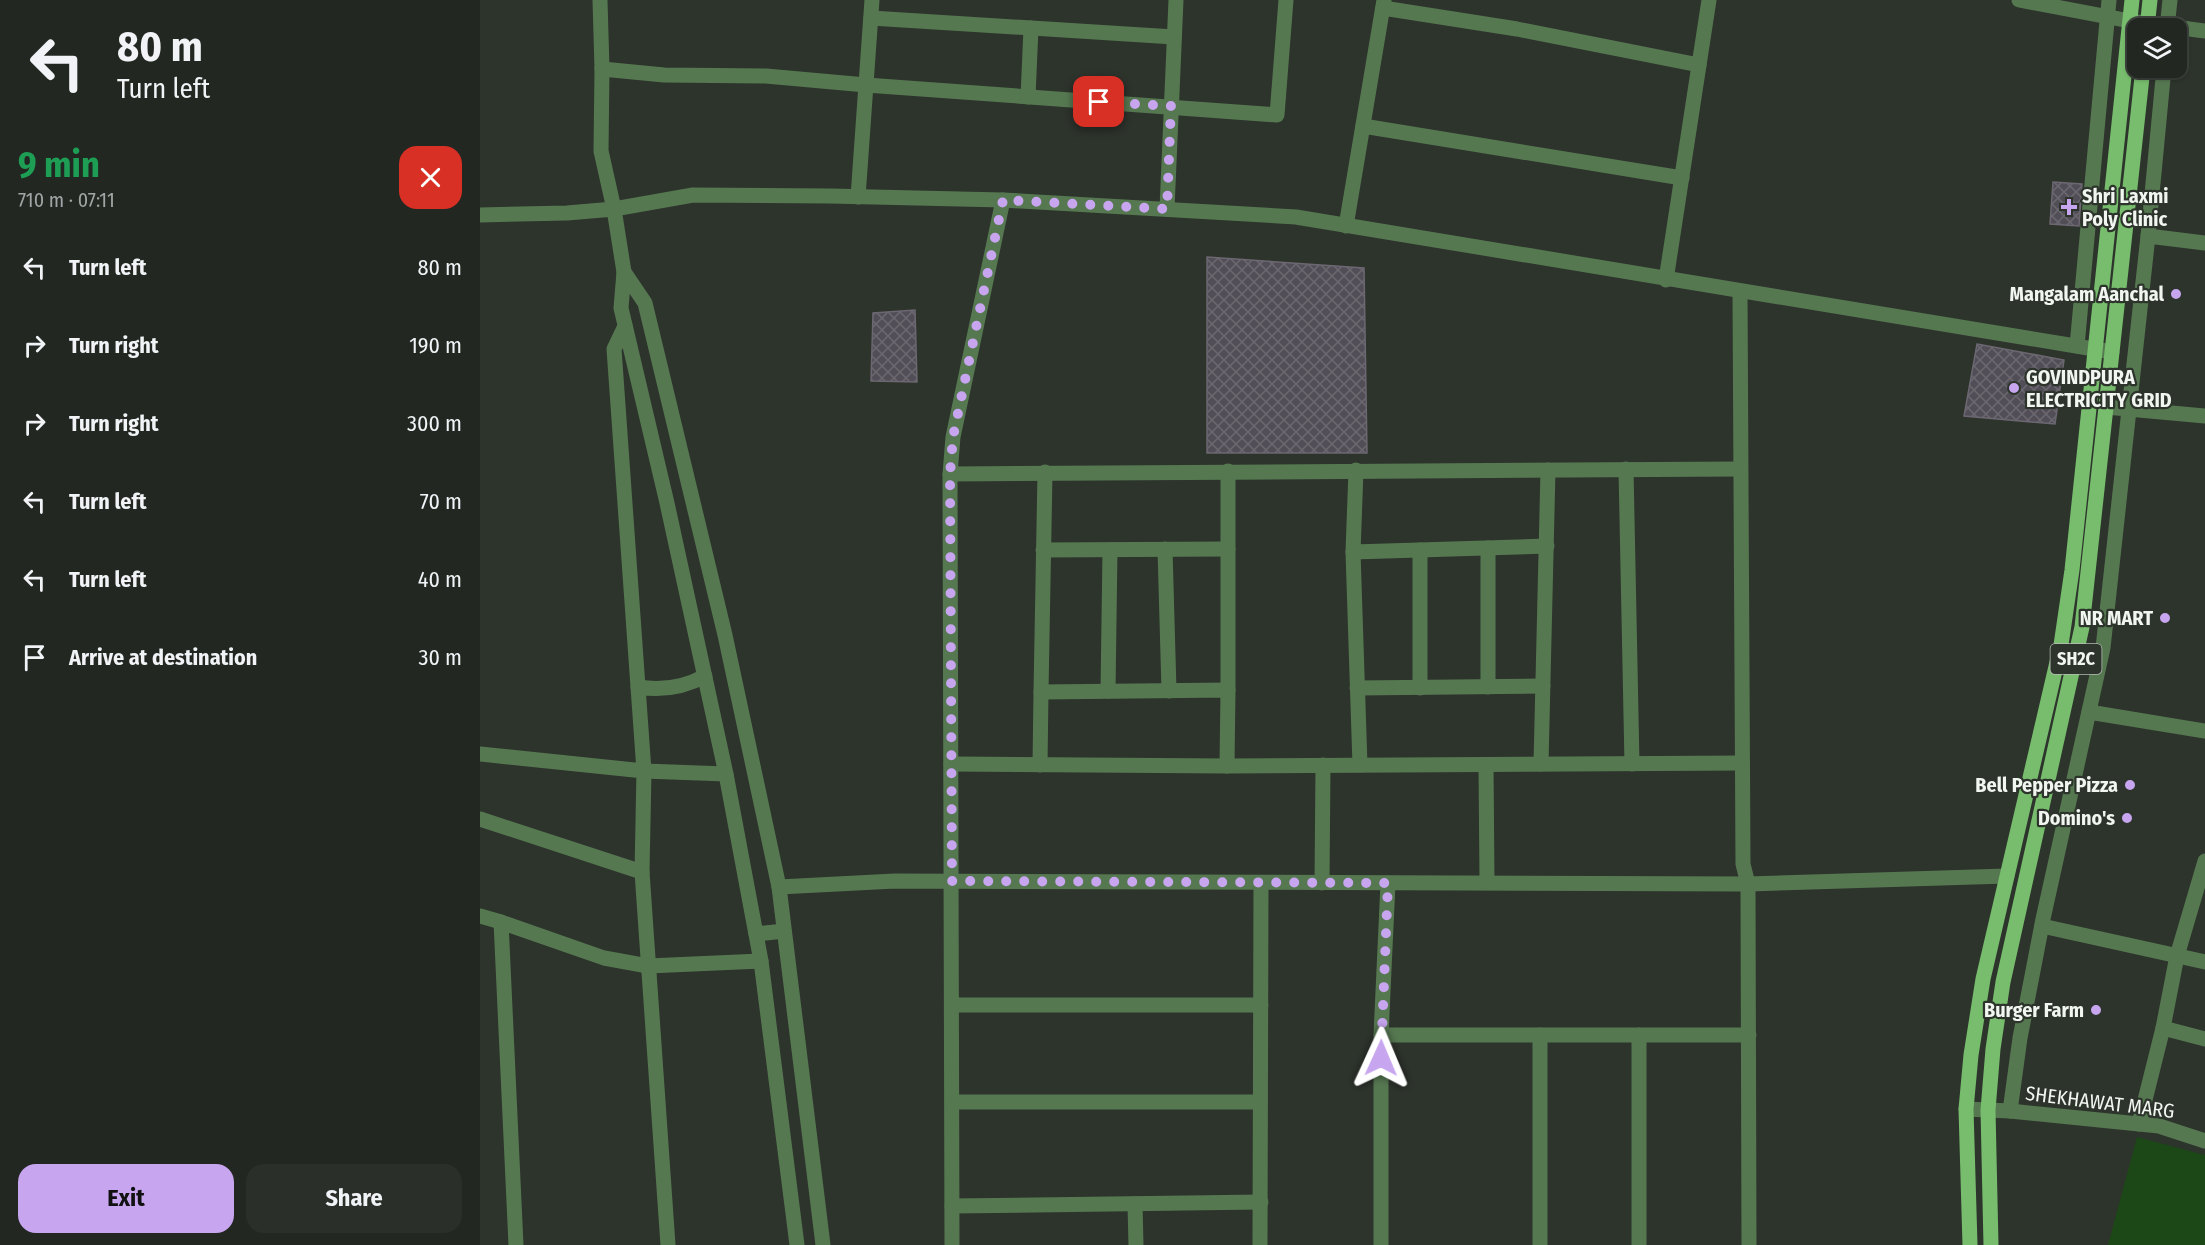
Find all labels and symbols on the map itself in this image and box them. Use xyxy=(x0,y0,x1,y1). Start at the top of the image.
pin xyxy=(1073,76,1124,127)
place label: Shri Laxmi Poly Clinic xyxy=(2082,184,2168,231)
marker: Shri Laxmi Poly Clinic xyxy=(2060,198,2078,216)
place label: Mangalam Aanchal xyxy=(2010,282,2165,306)
marker: Mangalam Aanchal xyxy=(2169,287,2183,301)
place label: GOVINDPURA ELECTRICITY GRID xyxy=(2026,365,2172,412)
marker: GOVINDPURA ELECTRICITY GRID xyxy=(2007,381,2021,395)
place label: NR MART xyxy=(2080,606,2153,630)
marker: NR MART xyxy=(2158,611,2172,625)
road number: SH2C xyxy=(2050,644,2102,674)
place label: Bell Pepper Pizza xyxy=(1975,773,2118,797)
marker: Bell Pepper Pizza xyxy=(2123,778,2137,792)
place label: Domino's xyxy=(2038,806,2115,830)
marker: Domino's xyxy=(2120,811,2134,825)
place label: Burger Farm xyxy=(1984,998,2084,1022)
marker: Burger Farm xyxy=(2089,1003,2103,1017)
position arrow xyxy=(1349,1026,1413,1090)
street label: SHEKHAWAT MARG xyxy=(2024,1081,2176,1123)

